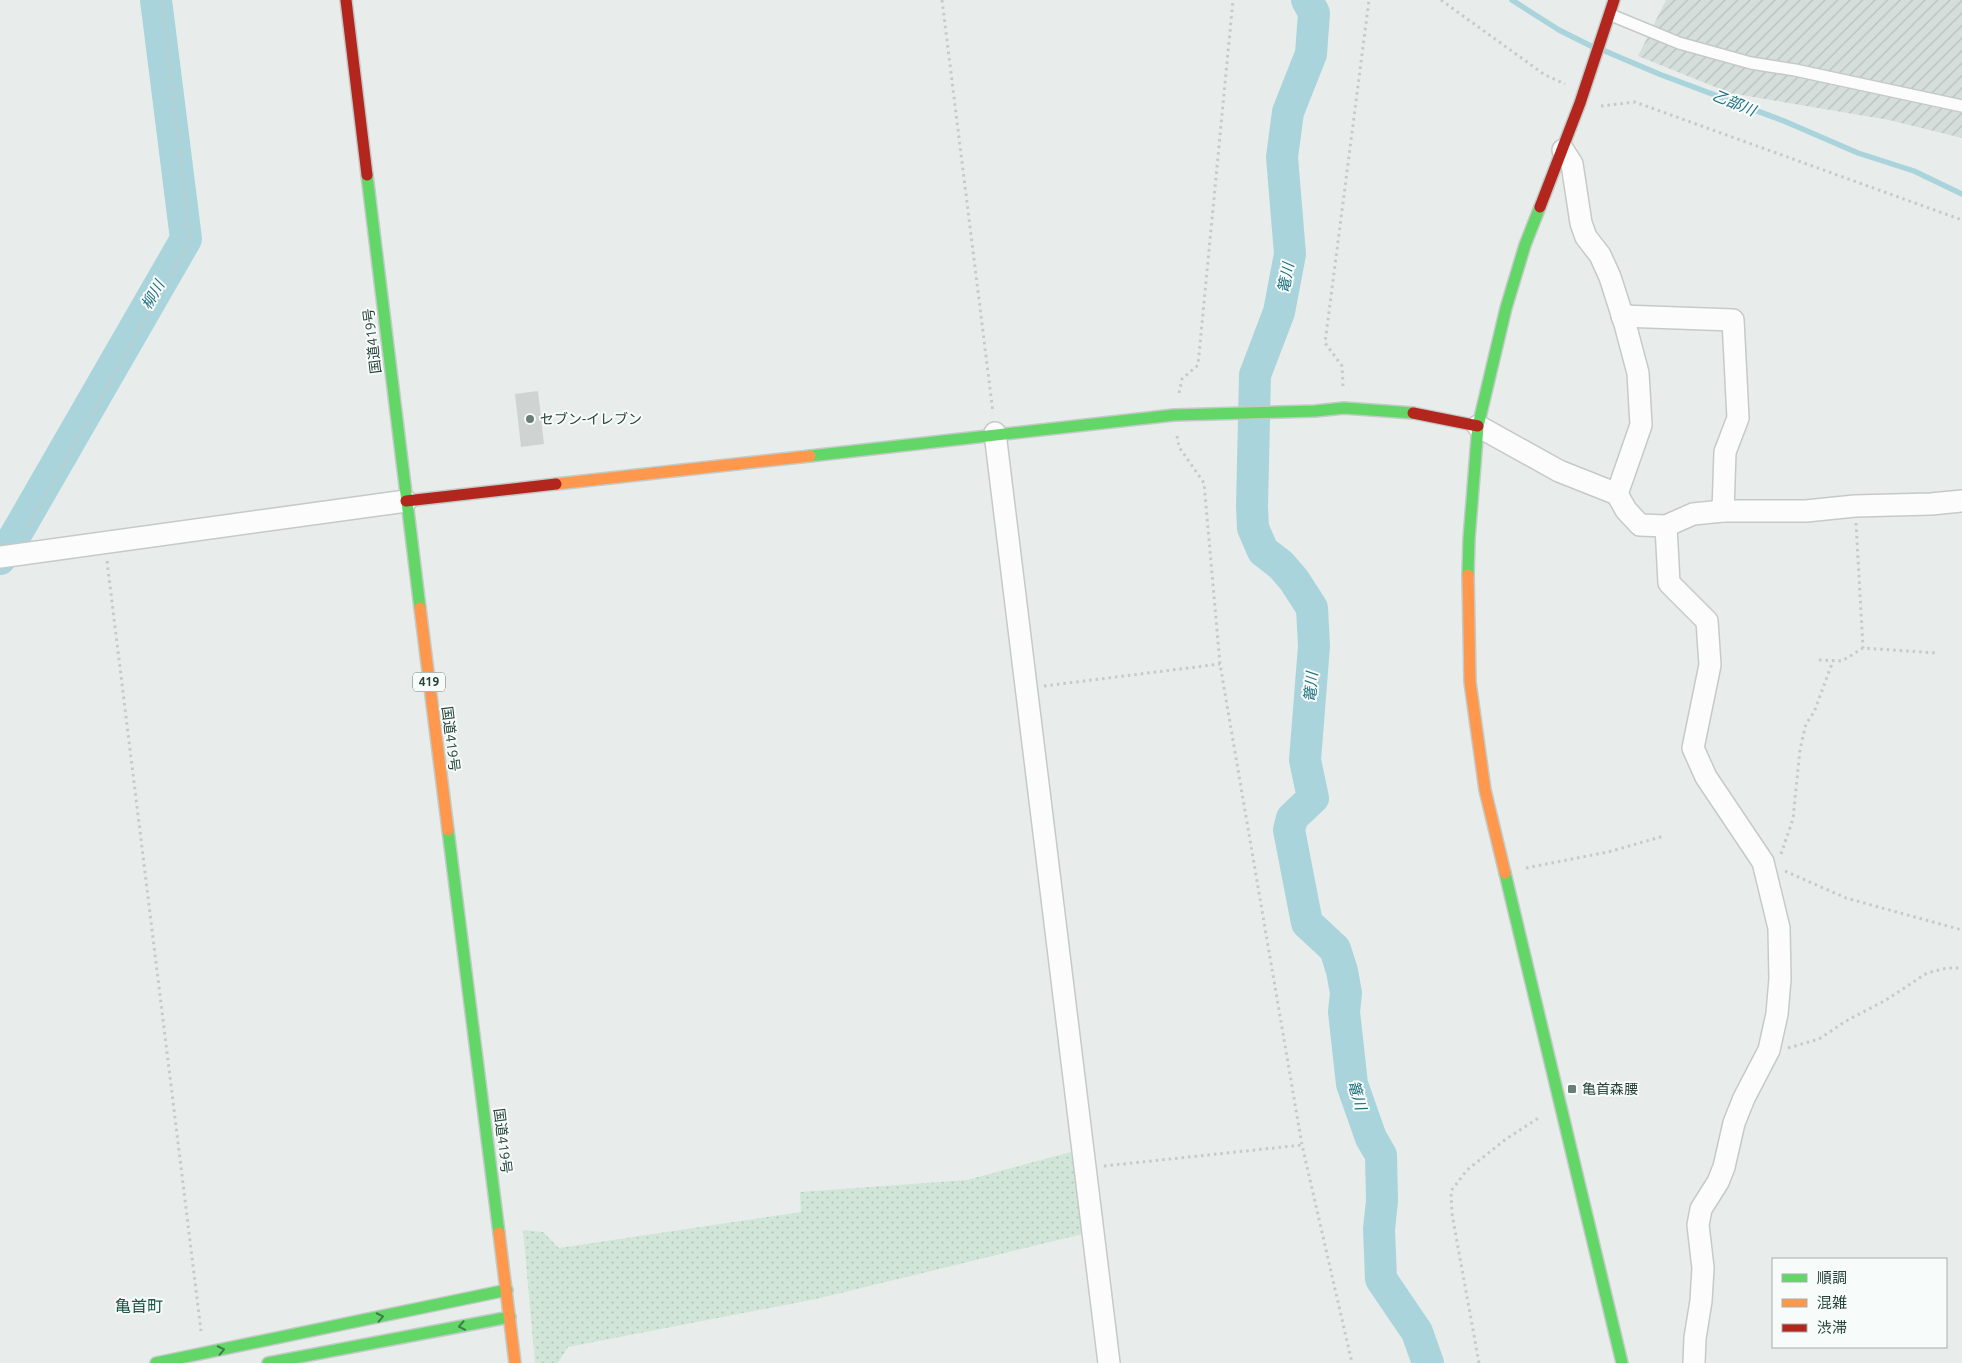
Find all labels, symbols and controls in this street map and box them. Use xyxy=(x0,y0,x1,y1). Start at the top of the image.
water label: 乙部川 xyxy=(1710,86,1760,120)
water label: 篭川 xyxy=(1275,260,1297,294)
water label: 柳川 xyxy=(138,276,168,312)
street label: 国道419号 xyxy=(360,307,384,375)
place label: セブン-イレブン xyxy=(540,411,642,427)
marker: セブン-イレブン xyxy=(524,413,536,425)
water label: 篭川 xyxy=(1301,669,1320,703)
road number: 419 xyxy=(413,672,445,692)
street label: 国道419号 xyxy=(439,705,463,773)
water label: 篭川 xyxy=(1345,1078,1370,1114)
place label: 亀首森腰 xyxy=(1582,1081,1638,1097)
marker: 亀首森腰 xyxy=(1566,1083,1578,1095)
street label: 国道419号 xyxy=(491,1107,515,1175)
legend xyxy=(1772,1258,1947,1348)
text: 順調 xyxy=(1817,1269,1847,1286)
text: 混雑 xyxy=(1817,1294,1847,1311)
district label: 亀首町 xyxy=(115,1297,163,1315)
one-way arrow xyxy=(376,1312,384,1323)
text: 渋滞 xyxy=(1817,1319,1847,1336)
one-way arrow xyxy=(458,1321,466,1331)
one-way arrow xyxy=(217,1345,225,1356)

